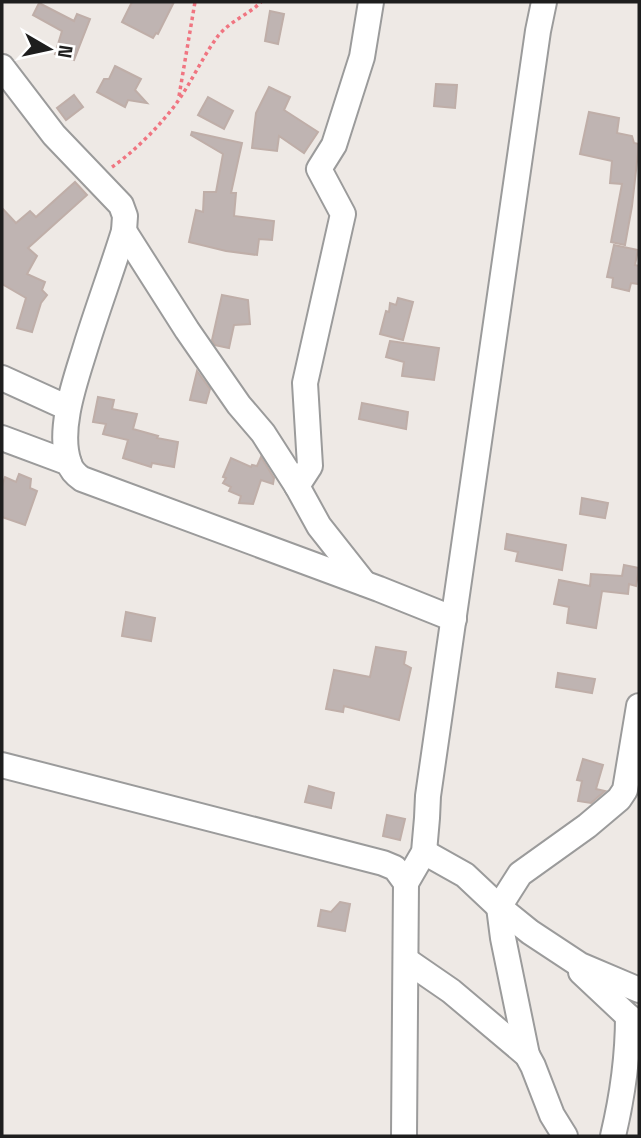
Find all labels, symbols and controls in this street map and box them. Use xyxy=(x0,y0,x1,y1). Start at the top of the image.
north arrow xyxy=(14,14,84,84)
text: N xyxy=(52,43,79,60)

